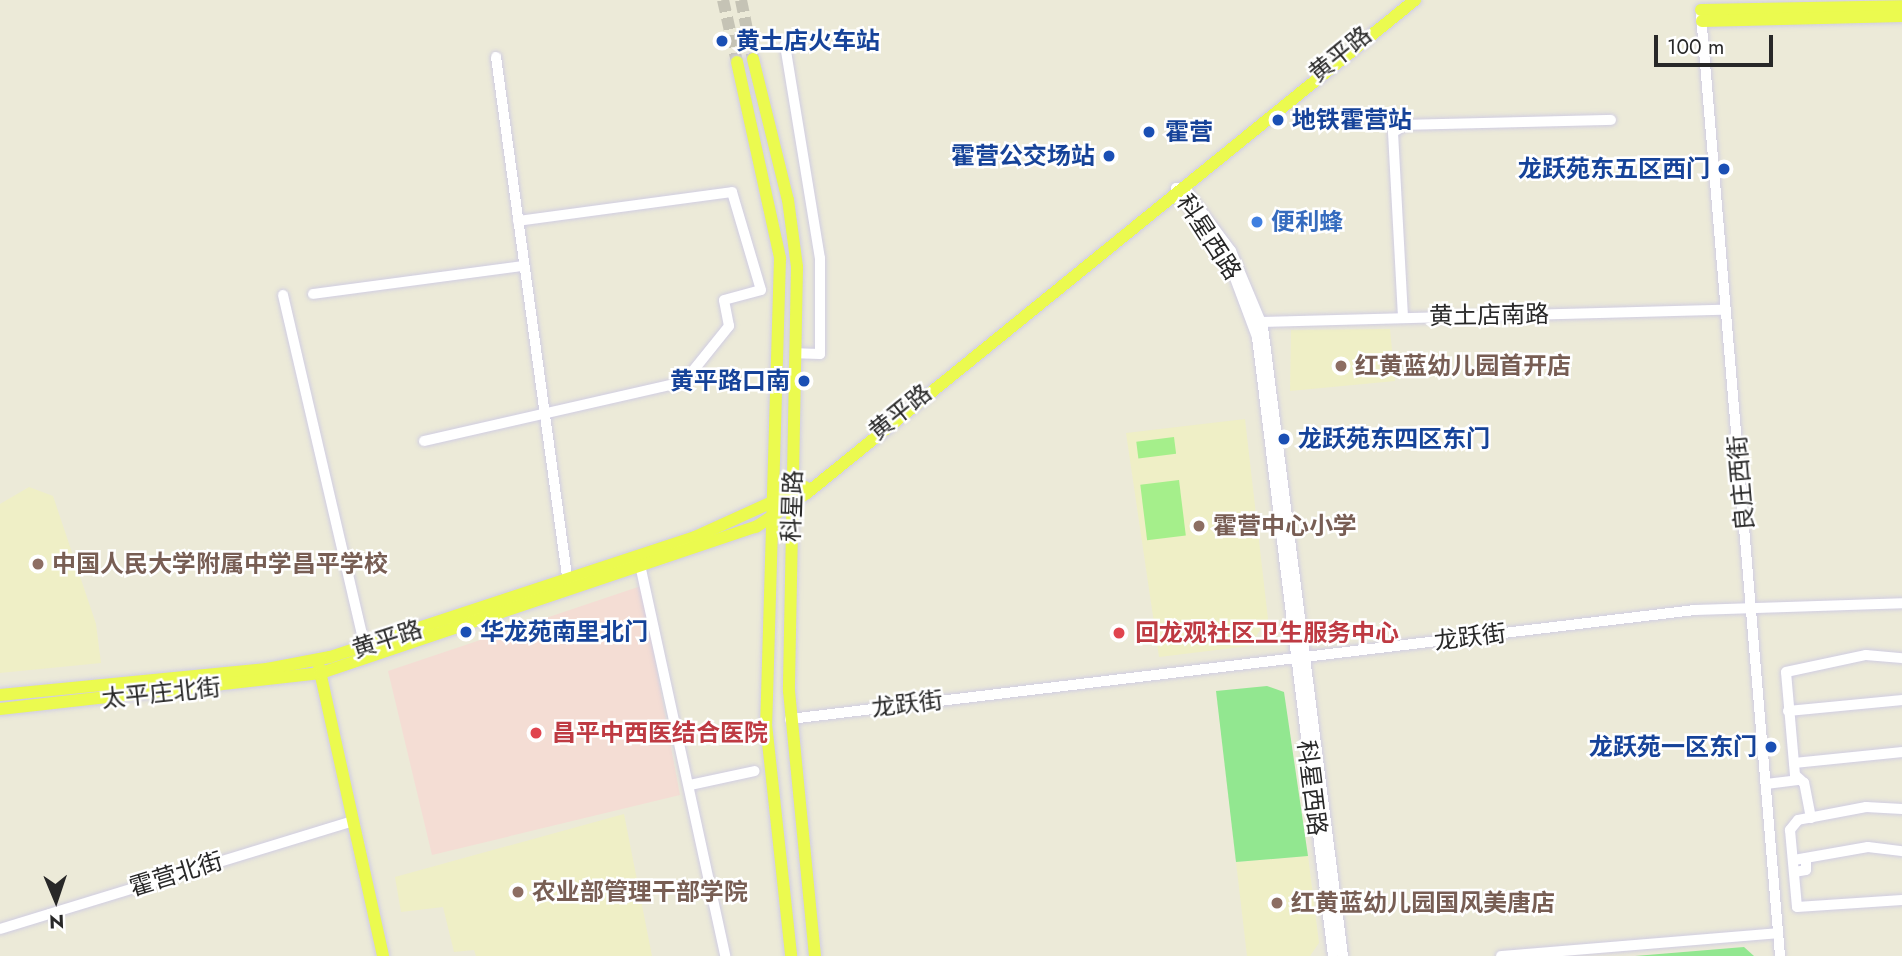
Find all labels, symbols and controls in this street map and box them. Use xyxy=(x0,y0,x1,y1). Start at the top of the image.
street label: 黄平路 xyxy=(1303,20,1377,88)
scale bar xyxy=(1657,21,1776,65)
place label: 黄土店火车站 xyxy=(736,27,880,55)
text: 100 m xyxy=(1667,32,1724,62)
marker: 黄土店火车站 xyxy=(714,33,730,49)
place label: 地铁霍营站 xyxy=(1292,106,1412,134)
marker: 地铁霍营站 xyxy=(1270,112,1286,128)
place label: 霍营 xyxy=(1165,118,1213,146)
marker: 霍营 xyxy=(1139,122,1159,142)
place label: 霍营公交场站 xyxy=(951,142,1095,170)
marker: 霍营公交场站 xyxy=(1101,148,1117,164)
place label: 龙跃苑东五区西门 xyxy=(1518,155,1710,183)
marker: 龙跃苑东五区西门 xyxy=(1716,161,1732,177)
street label: 科星西路 xyxy=(1171,189,1247,285)
place label: 便利蜂 xyxy=(1271,208,1343,236)
marker: 便利蜂 xyxy=(1249,214,1265,230)
street label: 黄土店南路 xyxy=(1429,300,1549,330)
place label: 红黄蓝幼儿园首开店 xyxy=(1355,352,1571,380)
marker: 红黄蓝幼儿园首开店 xyxy=(1333,358,1349,374)
place label: 黄平路口南 xyxy=(670,367,790,395)
marker: 黄平路口南 xyxy=(796,373,812,389)
street label: 黄平路 xyxy=(863,378,937,446)
place label: 龙跃苑东四区东门 xyxy=(1298,425,1490,453)
marker: 龙跃苑东四区东门 xyxy=(1276,431,1292,447)
street label: 良庄西街 xyxy=(1722,434,1760,532)
street label: 科星路 xyxy=(776,470,808,542)
place label: 霍营中心小学 xyxy=(1213,512,1357,540)
marker: 霍营中心小学 xyxy=(1191,518,1207,534)
place label: 中国人民大学附属中学昌平学校 xyxy=(52,550,388,578)
marker: 中国人民大学附属中学昌平学校 xyxy=(30,556,46,572)
street label: 黄平路 xyxy=(348,614,426,664)
place label: 华龙苑南里北门 xyxy=(480,618,648,646)
street label: 龙跃街 xyxy=(1433,618,1507,656)
place label: 回龙观社区卫生服务中心 xyxy=(1135,619,1399,647)
marker: 回龙观社区卫生服务中心 xyxy=(1109,623,1129,643)
marker: 华龙苑南里北门 xyxy=(458,624,474,640)
street label: 太平庄北街 xyxy=(100,672,222,714)
street label: 龙跃街 xyxy=(870,685,944,723)
place label: 昌平中西医结合医院 xyxy=(552,719,768,747)
marker: 昌平中西医结合医院 xyxy=(526,723,546,743)
place label: 龙跃苑一区东门 xyxy=(1589,733,1757,761)
street label: 科星西路 xyxy=(1292,739,1332,837)
marker: 龙跃苑一区东门 xyxy=(1763,739,1779,755)
street label: 霍营北街 xyxy=(126,846,226,902)
north arrow xyxy=(21,865,91,935)
place label: 农业部管理干部学院 xyxy=(532,878,748,906)
marker: 农业部管理干部学院 xyxy=(510,884,526,900)
place label: 红黄蓝幼儿园国风美唐店 xyxy=(1291,889,1555,917)
marker: 红黄蓝幼儿园国风美唐店 xyxy=(1269,895,1285,911)
text: N xyxy=(49,908,65,935)

